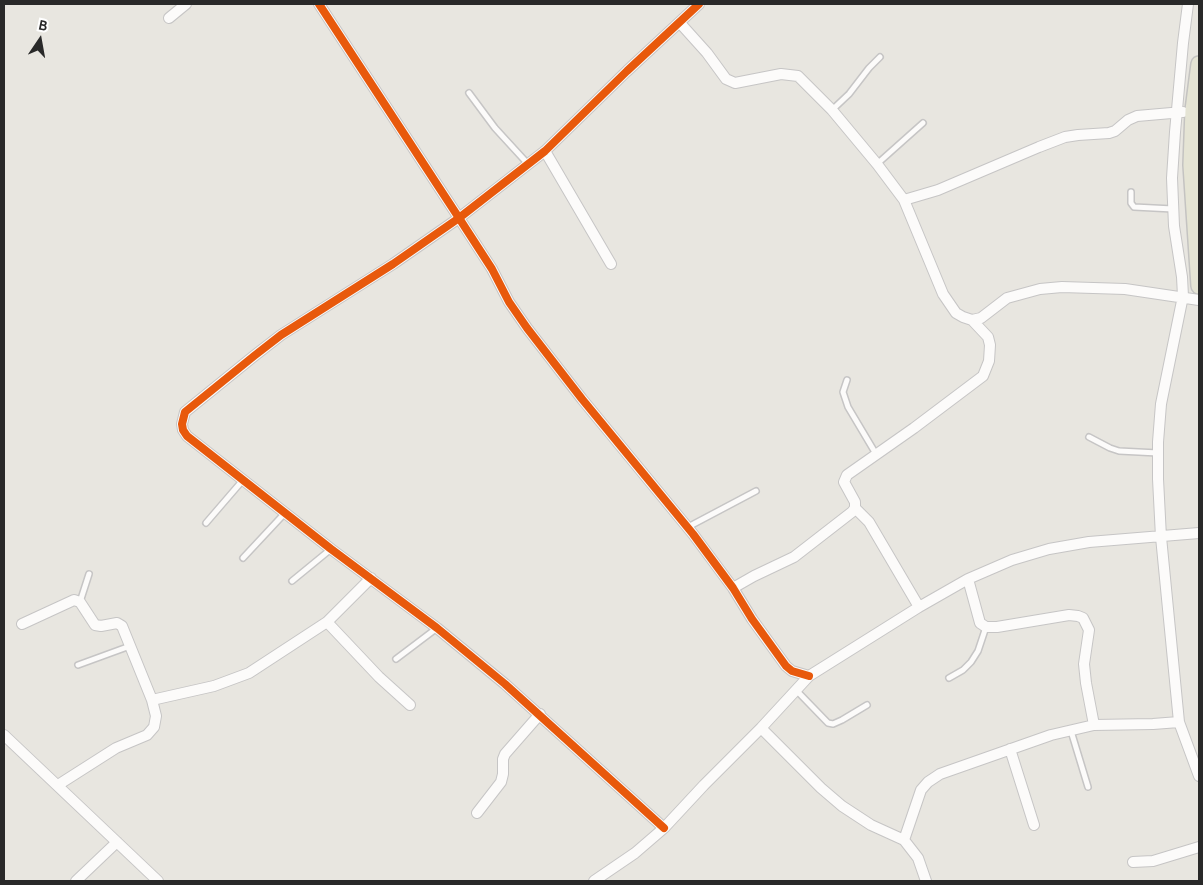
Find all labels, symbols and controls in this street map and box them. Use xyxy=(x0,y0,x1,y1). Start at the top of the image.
north arrow xyxy=(15,15,65,65)
text: B xyxy=(37,16,49,35)

